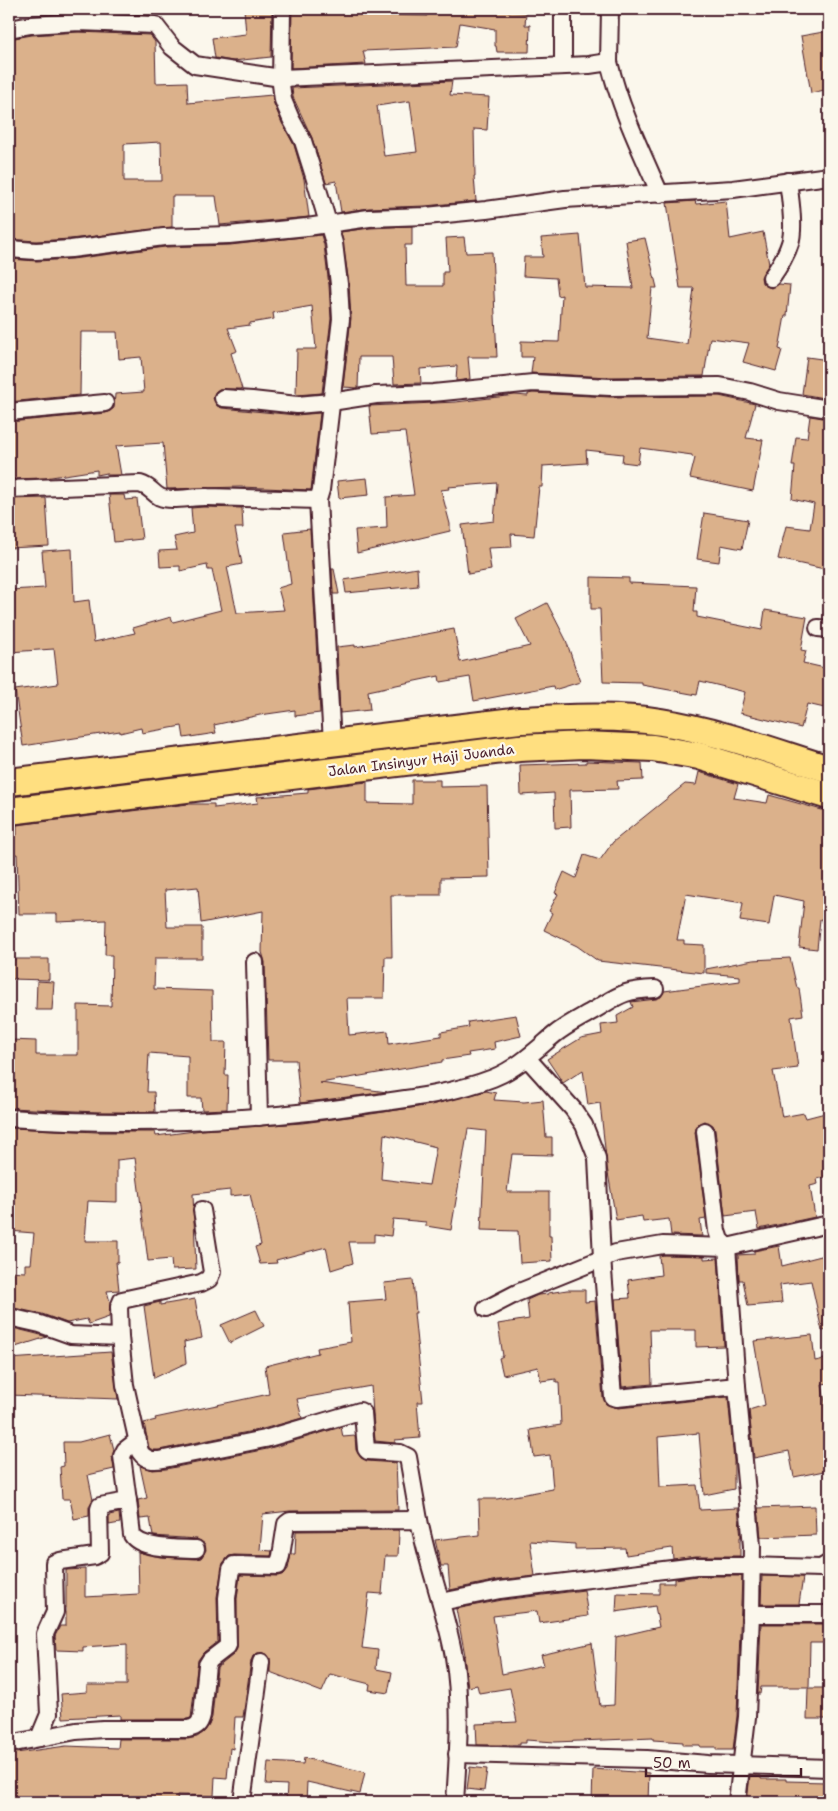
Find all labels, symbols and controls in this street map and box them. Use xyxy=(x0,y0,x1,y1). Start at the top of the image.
street label: Jalan Insinyur Haji Juanda xyxy=(327,740,515,780)
scale bar xyxy=(646,1746,800,1778)
text: 50 m xyxy=(653,1753,691,1773)

